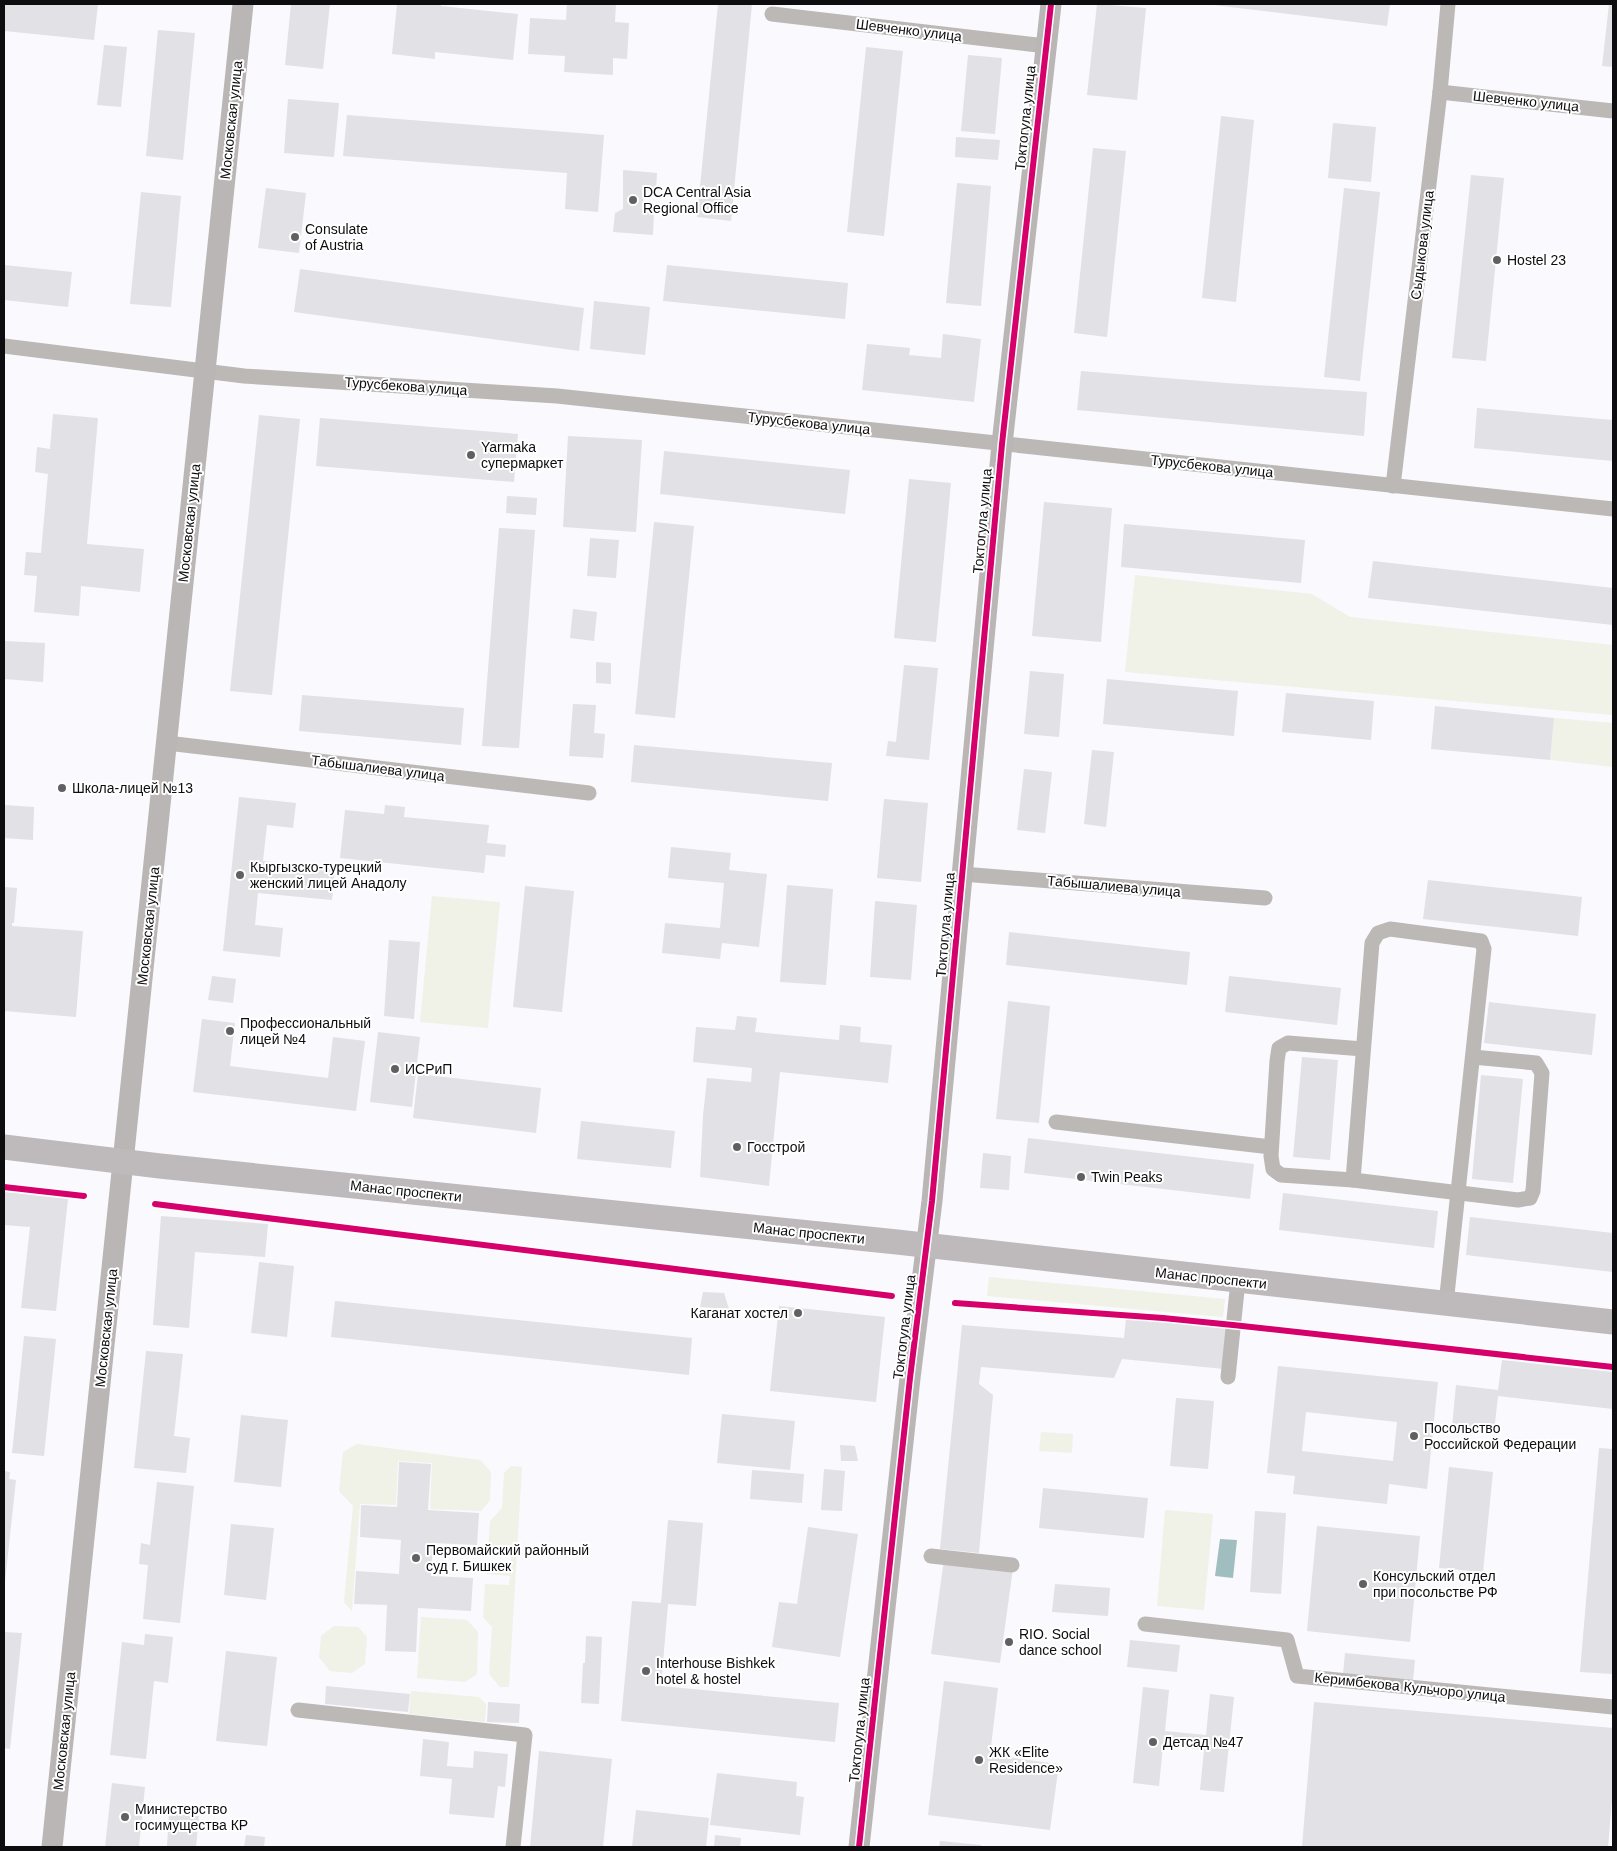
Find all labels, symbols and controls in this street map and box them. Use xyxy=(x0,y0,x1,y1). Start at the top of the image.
street label: Шевченко улица xyxy=(855,16,963,44)
street label: Московская улица xyxy=(217,60,245,180)
street label: Токтогула улица xyxy=(1012,64,1039,171)
street label: Шевченко улица xyxy=(1472,87,1580,115)
place label: DCA Central Asia Regional Office xyxy=(643,184,751,216)
street label: Сыдыкова улица xyxy=(1407,189,1437,301)
marker: DCA Central Asia Regional Office xyxy=(627,194,639,206)
place label: Consulate of Austria xyxy=(305,221,368,253)
marker: Consulate of Austria xyxy=(289,231,301,243)
place label: Hostel 23 xyxy=(1507,252,1566,268)
marker: Hostel 23 xyxy=(1491,254,1503,266)
street label: Турусбекова улица xyxy=(344,374,468,398)
street label: Турусбекова улица xyxy=(747,409,871,437)
place label: Yarmaka супермаркет xyxy=(481,439,564,471)
marker: Yarmaka супермаркет xyxy=(465,449,477,461)
street label: Турусбекова улица xyxy=(1150,452,1274,480)
street label: Московская улица xyxy=(175,463,203,583)
street label: Токтогула улица xyxy=(969,467,995,574)
street label: Табышалиева улица xyxy=(311,752,446,784)
place label: Школа-лицей №13 xyxy=(72,780,193,796)
marker: Школа-лицей №13 xyxy=(56,782,68,794)
place label: Кыргызско-турецкий женский лицей Анадолу xyxy=(250,859,407,891)
street label: Московская улица xyxy=(134,866,162,986)
marker: Кыргызско-турецкий женский лицей Анадолу xyxy=(234,869,246,881)
street label: Токтогула улица xyxy=(932,871,958,978)
street label: Табышалиева улица xyxy=(1047,872,1182,900)
place label: Профессиональный лицей №4 xyxy=(240,1015,371,1047)
marker: Профессиональный лицей №4 xyxy=(224,1025,236,1037)
place label: ИСРиП xyxy=(405,1061,452,1077)
marker: ИСРиП xyxy=(389,1063,401,1075)
place label: Госстрой xyxy=(747,1139,805,1155)
marker: Госстрой xyxy=(731,1141,743,1153)
place label: Twin Peaks xyxy=(1091,1169,1163,1185)
marker: Twin Peaks xyxy=(1075,1171,1087,1183)
street label: Манас проспекти xyxy=(349,1177,463,1205)
street label: Манас проспекти xyxy=(752,1219,866,1247)
street label: Манас проспекти xyxy=(1154,1264,1268,1292)
street label: Московская улица xyxy=(92,1268,120,1388)
street label: Токтогула улица xyxy=(890,1273,918,1380)
place label: Каганат хостел xyxy=(691,1305,788,1321)
marker: Каганат хостел xyxy=(792,1307,804,1319)
place label: Посольство Российской Федерации xyxy=(1424,1420,1576,1452)
marker: Посольство Российской Федерации xyxy=(1408,1430,1420,1442)
place label: Первомайский районный суд г. Бишкек xyxy=(426,1542,589,1574)
marker: Первомайский районный суд г. Бишкек xyxy=(410,1552,422,1564)
place label: Консульский отдел при посольстве РФ xyxy=(1373,1568,1498,1600)
marker: Консульский отдел при посольстве РФ xyxy=(1357,1578,1369,1590)
place label: RIO. Social dance school xyxy=(1019,1626,1102,1658)
marker: RIO. Social dance school xyxy=(1003,1636,1015,1648)
place label: Interhouse Bishkek hotel & hostel xyxy=(656,1655,776,1687)
marker: Interhouse Bishkek hotel & hostel xyxy=(640,1665,652,1677)
street label: Керимбекова Кульчоро улица xyxy=(1314,1669,1507,1705)
street label: Московская улица xyxy=(50,1671,78,1791)
street label: Токтогула улица xyxy=(846,1676,873,1783)
place label: Детсад №47 xyxy=(1163,1734,1244,1750)
marker: Детсад №47 xyxy=(1147,1736,1159,1748)
place label: ЖК «Elite Residence» xyxy=(989,1744,1063,1776)
marker: ЖК «Elite Residence» xyxy=(973,1754,985,1766)
place label: Министерство госимущества КР xyxy=(135,1801,248,1833)
marker: Министерство госимущества КР xyxy=(119,1811,131,1823)

